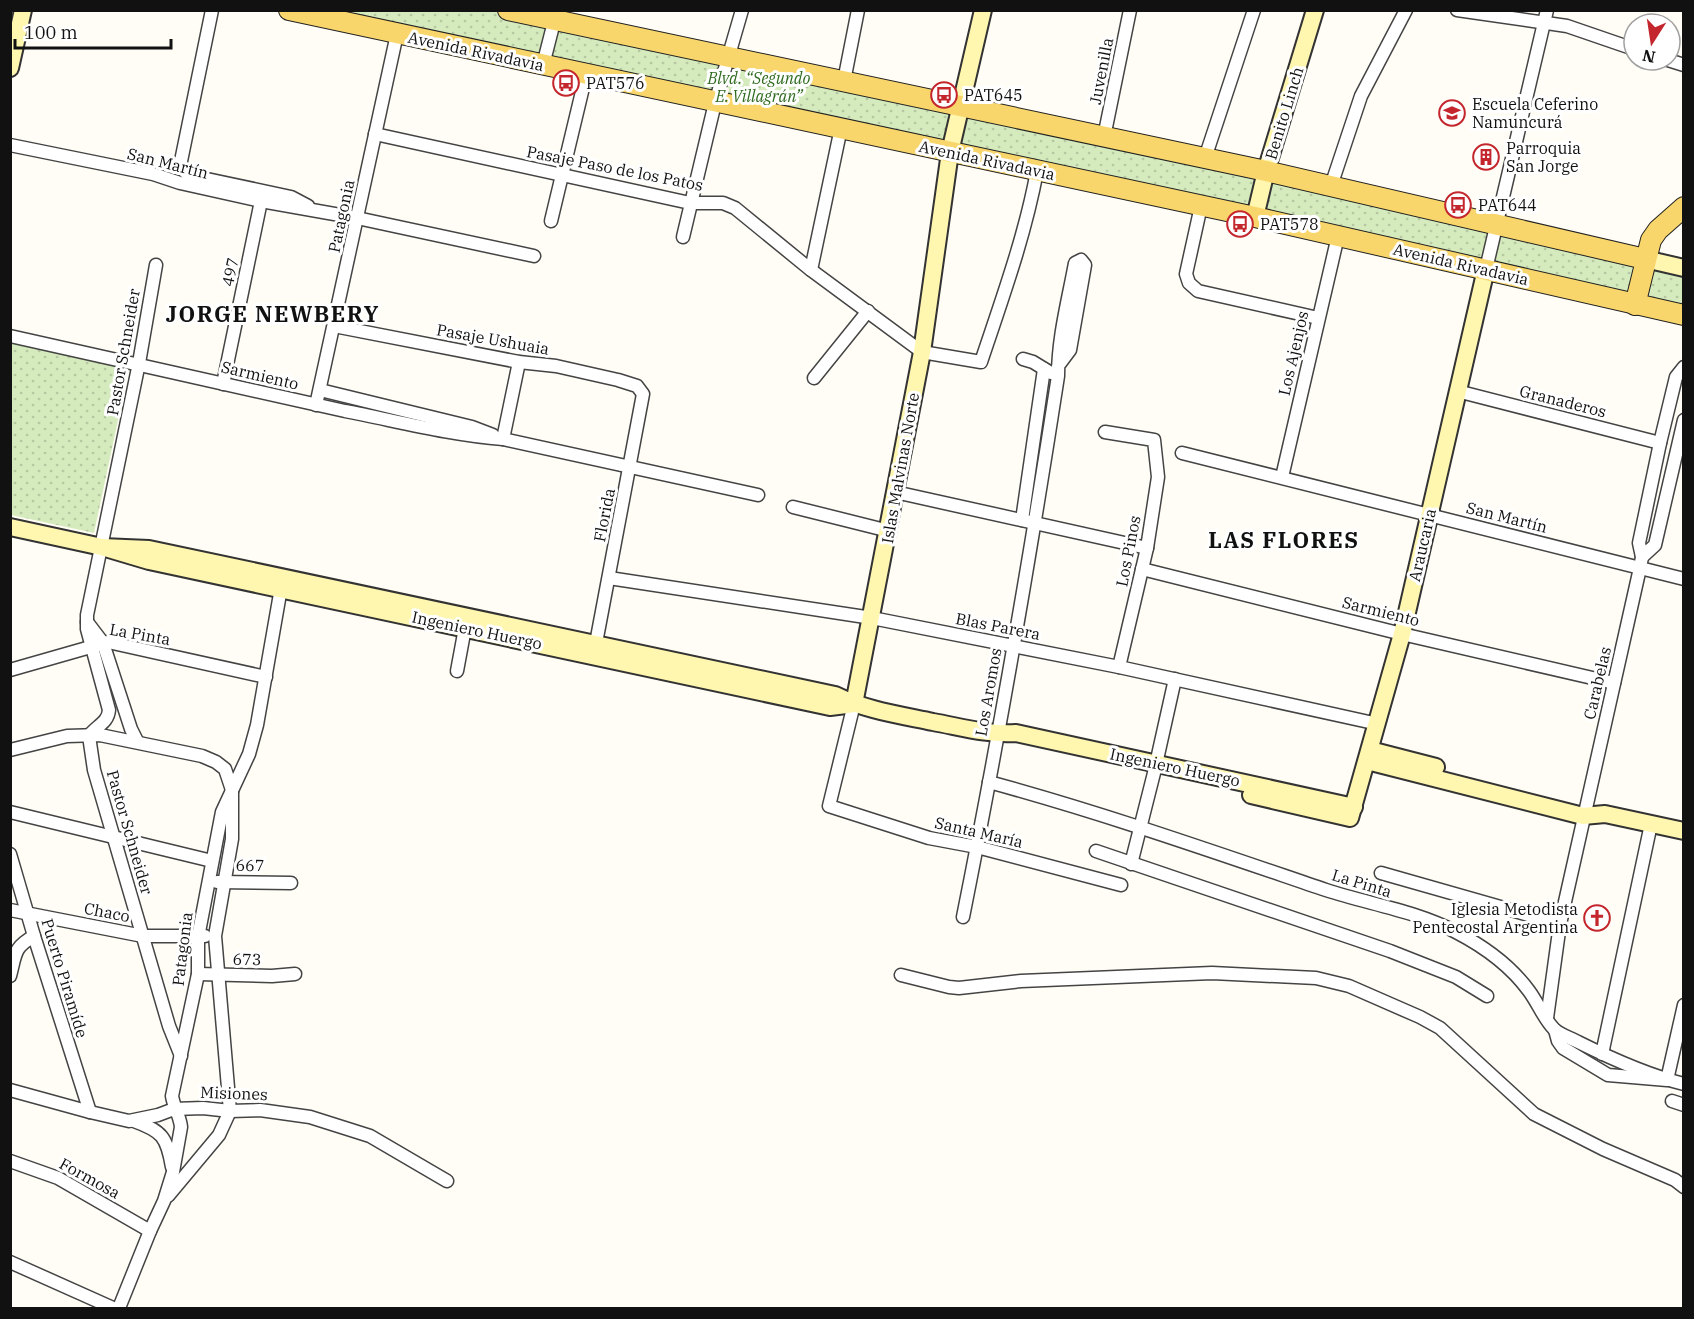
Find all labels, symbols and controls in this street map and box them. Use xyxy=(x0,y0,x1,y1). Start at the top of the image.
scale bar xyxy=(15,12,171,50)
north arrow xyxy=(1622,12,1682,72)
text: 100 m xyxy=(24,21,78,44)
street label: Avenida Rivadavia xyxy=(406,27,546,75)
street label: Juvenilla xyxy=(1085,36,1117,106)
text: N xyxy=(1641,46,1657,68)
street label: Benito Linch xyxy=(1260,64,1308,162)
bus stop icon: PAT576 xyxy=(551,68,581,98)
park label: Blvd. “Segundo E. Villagrán” xyxy=(706,68,811,106)
place label: PAT576 xyxy=(586,73,645,93)
bus stop icon: PAT645 xyxy=(929,80,959,110)
place label: PAT645 xyxy=(964,85,1023,105)
place label: Escuela Ceferino Namuncurá xyxy=(1472,94,1598,132)
school or university icon: Escuela Ceferino Namuncurá xyxy=(1437,98,1467,128)
street label: Avenida Rivadavia xyxy=(917,136,1057,184)
place label: Parroquia San Jorge xyxy=(1506,138,1581,176)
street label: Pasaje Paso de los Patos xyxy=(525,141,705,195)
building icon: Parroquia San Jorge xyxy=(1471,142,1501,172)
street label: San Martín xyxy=(125,143,211,183)
street label: Patagonia xyxy=(323,177,359,254)
bus stop icon: PAT644 xyxy=(1443,190,1473,220)
place label: PAT644 xyxy=(1478,195,1537,215)
bus stop icon: PAT578 xyxy=(1225,209,1255,239)
place label: PAT578 xyxy=(1260,214,1319,234)
street label: Avenida Rivadavia xyxy=(1391,239,1531,289)
street label: 497 xyxy=(217,256,243,288)
street label: Pastor Schneider xyxy=(102,287,144,417)
district label: JORGE NEWBERY xyxy=(166,299,380,328)
street label: Los Ajenjos xyxy=(1274,309,1312,397)
street label: Pasaje Ushuaia xyxy=(435,319,551,359)
street label: Sarmiento xyxy=(219,356,301,394)
street label: Granaderos xyxy=(1518,381,1608,421)
street label: Islas Malvinas Norte xyxy=(877,391,923,545)
street label: Florida xyxy=(589,486,619,544)
street label: San Martín xyxy=(1464,497,1550,537)
street label: Araucaria xyxy=(1404,506,1440,584)
street label: Los Pinos xyxy=(1111,514,1145,588)
district label: LAS FLORES xyxy=(1208,525,1360,554)
street label: Sarmiento xyxy=(1340,592,1422,630)
street label: Ingeniero Huergo xyxy=(410,606,544,654)
street label: Blas Parera xyxy=(954,608,1042,644)
street label: La Pinta xyxy=(108,619,172,649)
street label: Carabelas xyxy=(1579,645,1615,721)
street label: Los Aromos xyxy=(970,646,1006,738)
street label: Ingeniero Huergo xyxy=(1108,743,1242,791)
street label: Pastor Schneider xyxy=(103,767,157,897)
street label: Santa María xyxy=(933,812,1025,852)
street label: 667 xyxy=(235,855,265,875)
street label: La Pinta xyxy=(1330,864,1395,902)
street label: Chaco xyxy=(82,898,132,926)
place label: Iglesia Metodista Pentecostal Argentina xyxy=(1412,899,1578,937)
church icon: Iglesia Metodista Pentecostal Argentina xyxy=(1582,903,1612,933)
street label: Patagonia xyxy=(168,911,196,987)
street label: Puerto Piramíde xyxy=(37,916,93,1040)
street label: 673 xyxy=(232,949,262,969)
street label: Misiones xyxy=(200,1082,268,1104)
street label: Formosa xyxy=(56,1153,124,1203)

